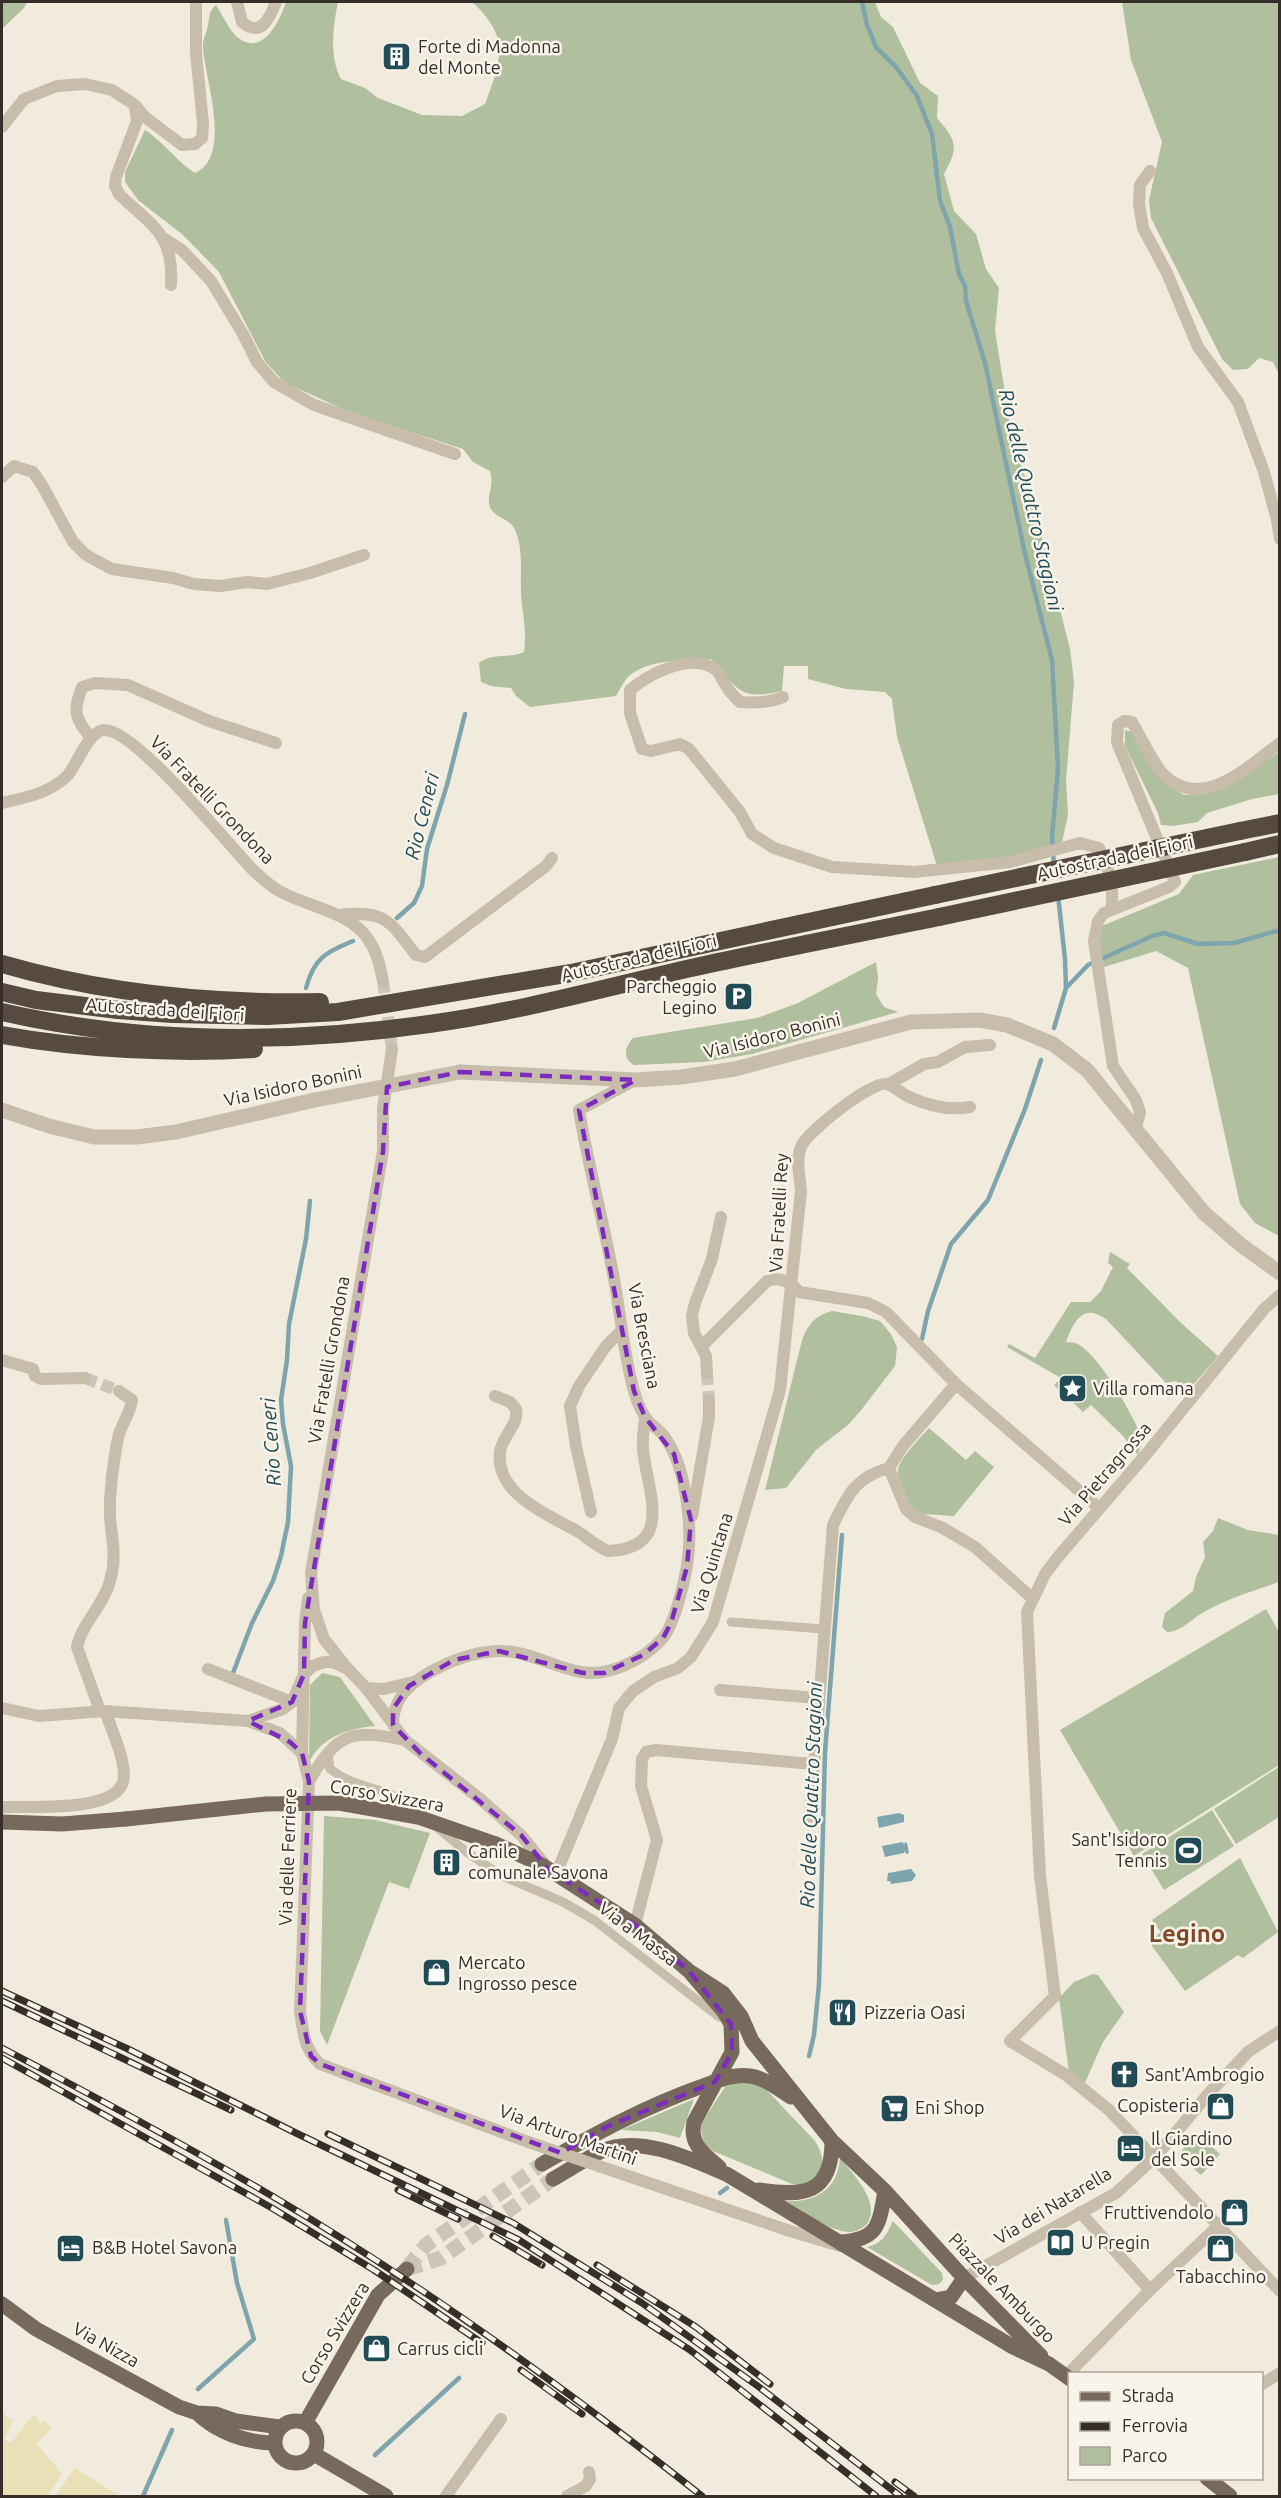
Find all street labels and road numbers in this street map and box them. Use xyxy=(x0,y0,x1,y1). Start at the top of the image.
street label: Via Fratelli Grondona xyxy=(146,731,279,867)
street label: Autostrada dei Fiori xyxy=(1035,831,1195,883)
street label: Autostrada dei Fiori xyxy=(559,929,718,985)
street label: Autostrada dei Fiori xyxy=(85,993,245,1025)
street label: Via Isidoro Bonini xyxy=(701,1008,842,1062)
street label: Via Isidoro Bonini xyxy=(222,1061,364,1109)
street label: Via Fratelli Rey xyxy=(765,1152,791,1273)
street label: Via Fratelli Grondona xyxy=(303,1274,353,1445)
street label: Via Bresciana xyxy=(625,1281,665,1390)
street label: Via Pietragrossa xyxy=(1054,1418,1155,1529)
street label: Via Quintana xyxy=(686,1510,737,1616)
street label: Corso Svizzera xyxy=(329,1775,446,1815)
street label: Via delle Ferriere xyxy=(275,1788,299,1926)
street label: Via a Massa xyxy=(595,1897,682,1969)
street label: Via Arturo Martini xyxy=(497,2100,640,2168)
street label: Via dei Natarella xyxy=(991,2162,1114,2248)
street label: Piazzale Amburgo xyxy=(945,2228,1060,2346)
street label: Corso Svizzera xyxy=(296,2278,372,2387)
street label: Via Nizza xyxy=(70,2318,143,2371)

